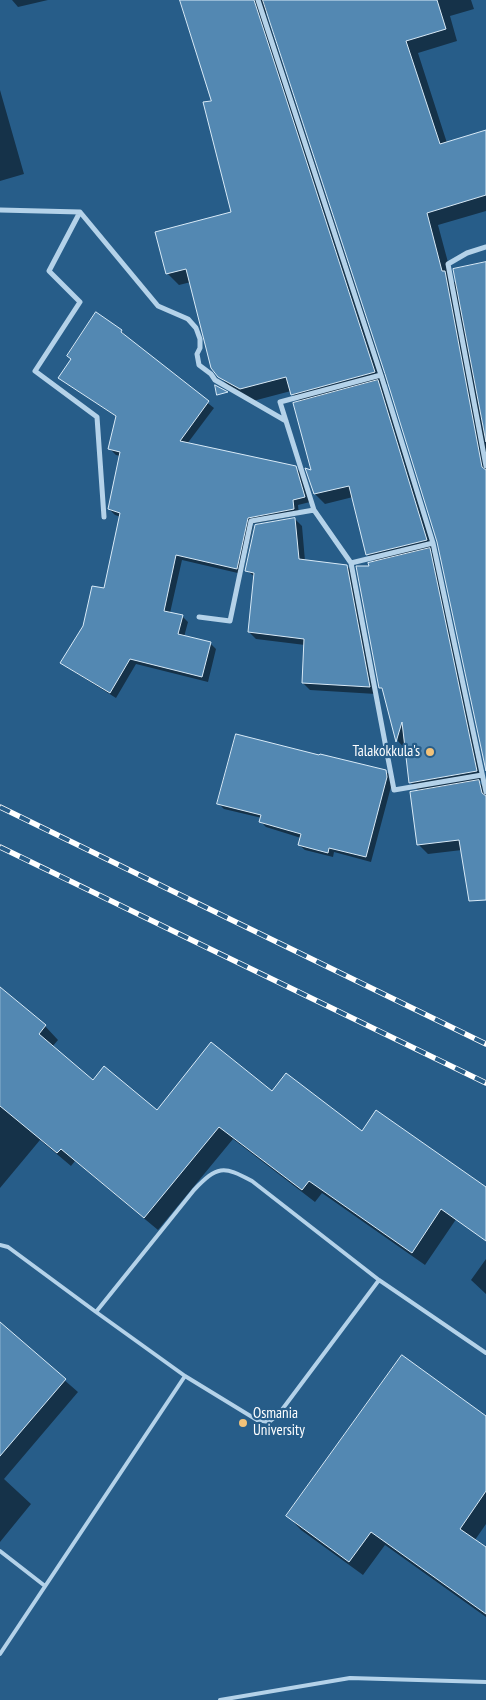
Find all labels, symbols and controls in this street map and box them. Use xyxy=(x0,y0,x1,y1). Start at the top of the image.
place label: Talakokkula's xyxy=(352,743,420,761)
marker: Talakokkula's xyxy=(424,746,436,758)
place label: Osmania University xyxy=(253,1405,305,1440)
marker: Osmania University xyxy=(237,1417,249,1429)

